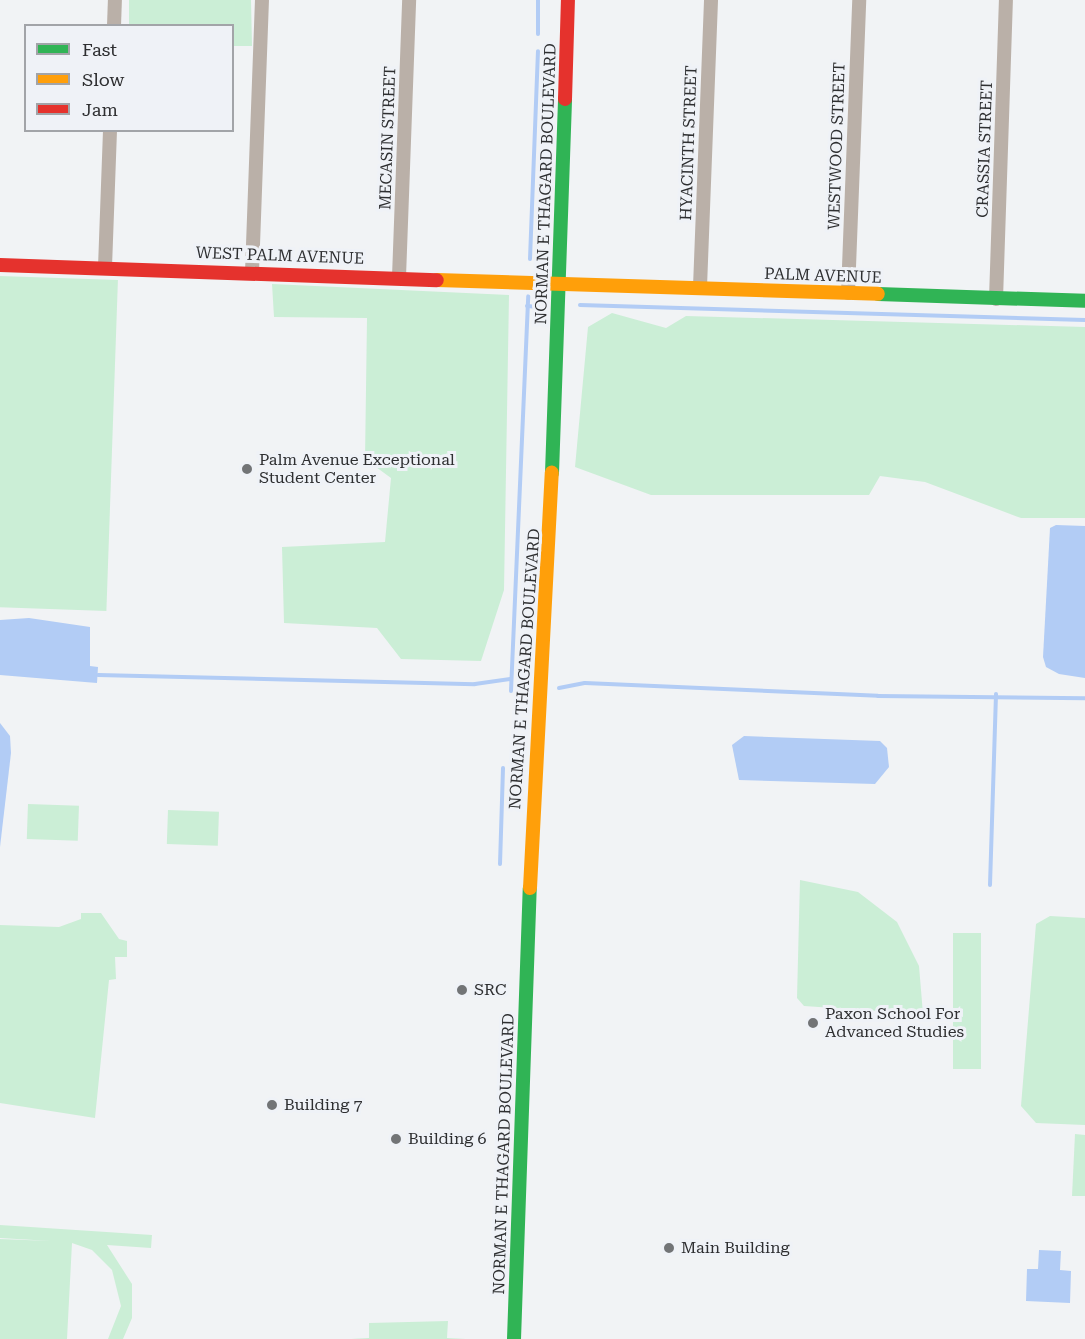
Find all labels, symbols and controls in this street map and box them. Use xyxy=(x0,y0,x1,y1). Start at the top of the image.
legend xyxy=(24,24,234,132)
text: Fast xyxy=(82,39,117,60)
street label: NORMAN E THAGARD BOULEVARD xyxy=(531,43,561,325)
street label: WESTWOOD STREET xyxy=(824,62,850,230)
street label: HYACINTH STREET xyxy=(677,65,701,221)
street label: MECASIN STREET xyxy=(376,66,400,210)
text: Slow xyxy=(82,69,124,90)
street label: CRASSIA STREET xyxy=(973,80,997,218)
text: Jam xyxy=(82,99,118,120)
street label: WEST PALM AVENUE xyxy=(195,243,365,269)
street label: PALM AVENUE xyxy=(764,264,882,288)
place label: Palm Avenue Exceptional Student Center xyxy=(259,450,455,488)
marker: Palm Avenue Exceptional Student Center xyxy=(240,462,254,476)
street label: NORMAN E THAGARD BOULEVARD xyxy=(506,528,544,810)
place label: SRC xyxy=(474,980,506,1000)
marker: SRC xyxy=(455,983,469,997)
place label: Paxon School For Advanced Studies xyxy=(825,1004,964,1042)
street label: NORMAN E THAGARD BOULEVARD xyxy=(489,1013,519,1295)
marker: Paxon School For Advanced Studies xyxy=(806,1016,820,1030)
place label: Building 7 xyxy=(284,1095,362,1115)
marker: Building 7 xyxy=(265,1098,279,1112)
place label: Building 6 xyxy=(408,1129,486,1149)
marker: Building 6 xyxy=(389,1132,403,1146)
place label: Main Building xyxy=(681,1238,790,1258)
marker: Main Building xyxy=(662,1241,676,1255)

